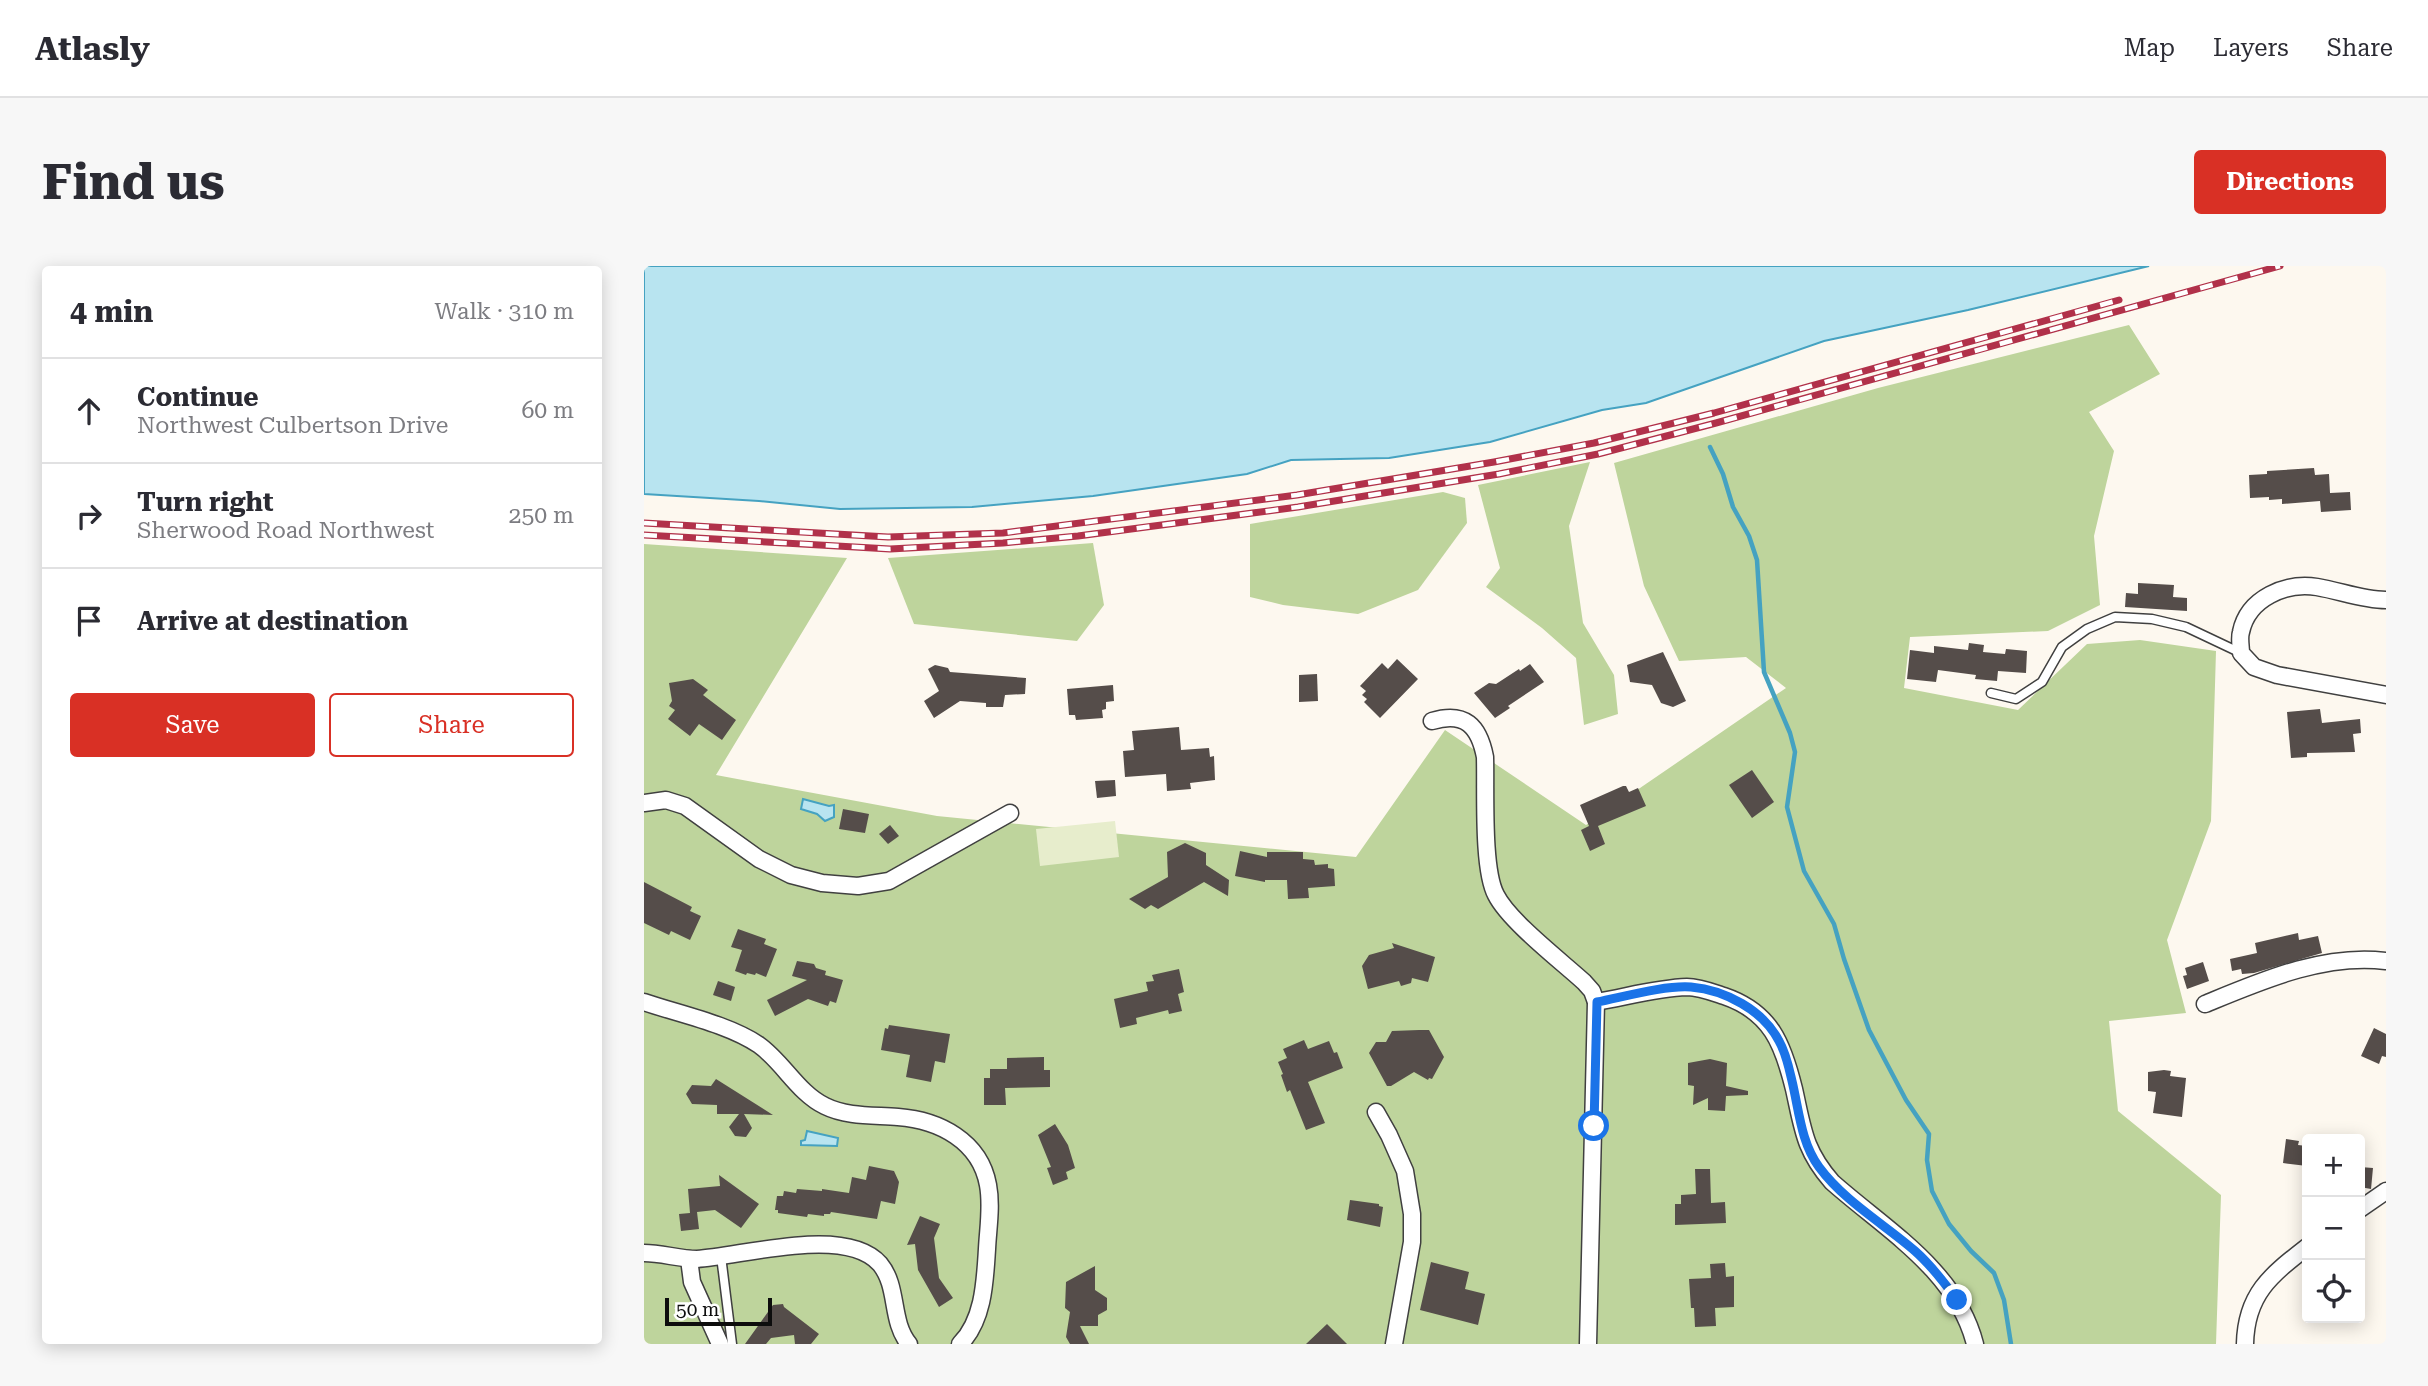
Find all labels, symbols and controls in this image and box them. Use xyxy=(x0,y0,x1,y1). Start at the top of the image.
text: Atlasly xyxy=(35,29,150,68)
text: Map xyxy=(2124,34,2175,62)
text: Layers xyxy=(2213,34,2289,62)
text: Share xyxy=(2327,34,2393,62)
button: Directions xyxy=(2194,150,2386,214)
text: Find us xyxy=(42,154,225,211)
text: 4 min xyxy=(70,294,153,329)
text: Walk · 310 m xyxy=(435,298,574,325)
text: Continue xyxy=(137,382,259,412)
icon: ahead xyxy=(70,392,108,430)
text: 60 m xyxy=(521,397,574,424)
text: Northwest Culbertson Drive xyxy=(137,412,448,439)
text: Turn right xyxy=(137,487,273,517)
icon: right xyxy=(70,497,108,535)
text: 250 m xyxy=(509,502,574,529)
text: Sherwood Road Northwest xyxy=(137,517,434,544)
icon: arrive xyxy=(70,602,108,640)
text: Arrive at destination xyxy=(137,606,408,636)
button: Save xyxy=(70,693,315,757)
button: Share xyxy=(329,693,574,757)
route start xyxy=(1578,1110,1609,1141)
map controls xyxy=(2302,1134,2365,1323)
button: + xyxy=(2302,1134,2365,1197)
button: − xyxy=(2302,1197,2365,1260)
button: locate xyxy=(2302,1260,2365,1323)
route end xyxy=(1941,1284,1972,1315)
scale bar xyxy=(665,1295,772,1327)
text: 50 m xyxy=(676,1298,719,1321)

